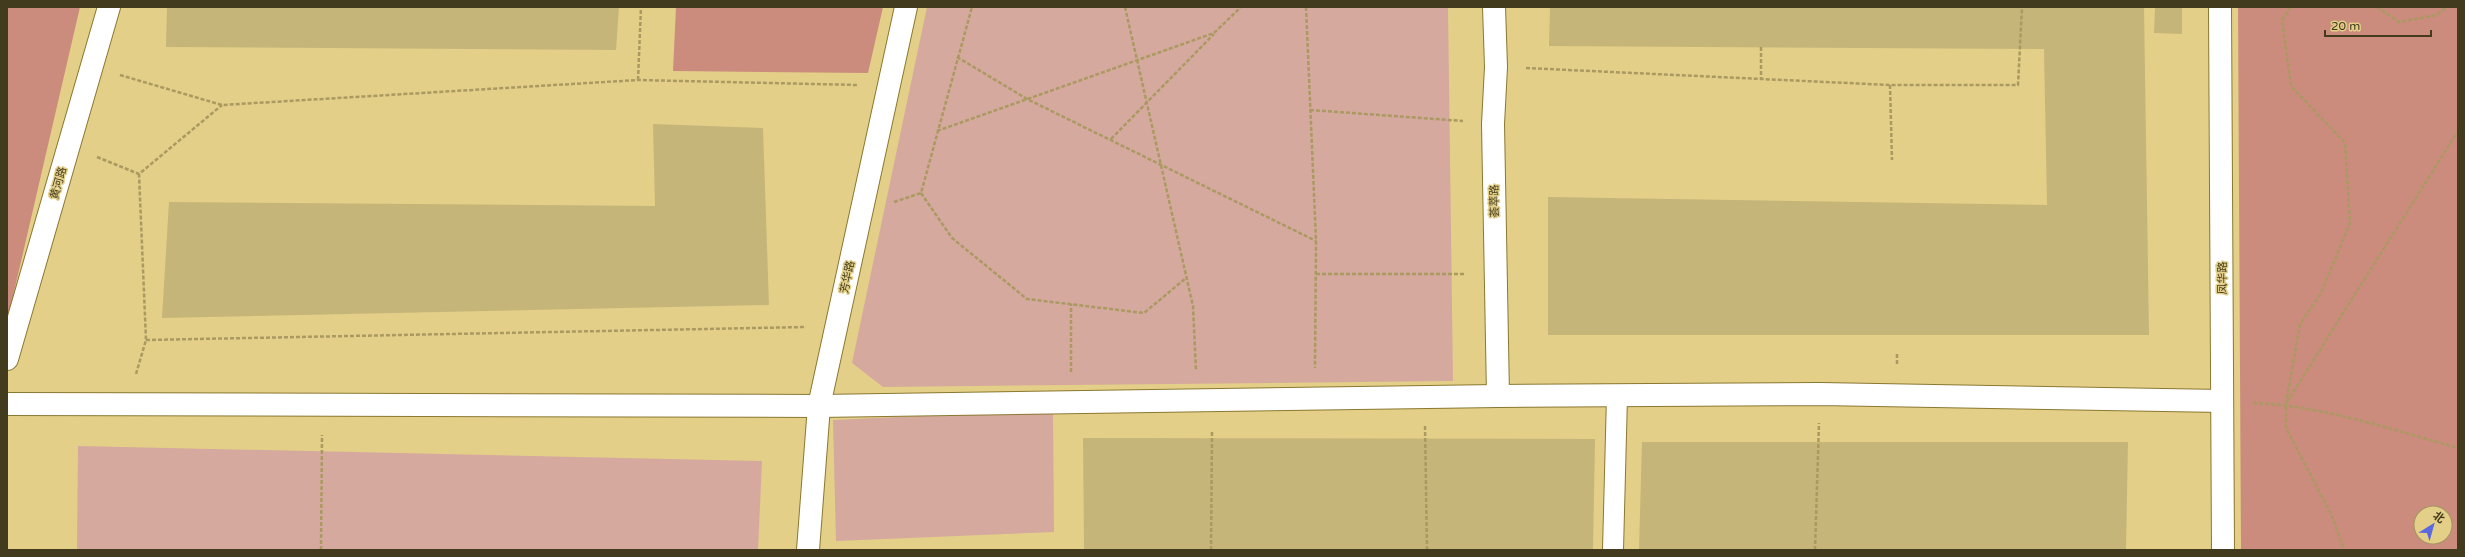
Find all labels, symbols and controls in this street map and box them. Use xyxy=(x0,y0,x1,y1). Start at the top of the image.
scale bar xyxy=(2325,12,2431,38)
text: 20 m xyxy=(2331,19,2360,33)
street label: 黄河路 xyxy=(48,165,69,201)
street label: 荟萃路 xyxy=(1488,184,1501,218)
street label: 芳华路 xyxy=(838,260,857,295)
street label: 凤华路 xyxy=(2216,262,2229,295)
north arrow xyxy=(2413,505,2453,545)
text: 北 xyxy=(2430,509,2447,526)

